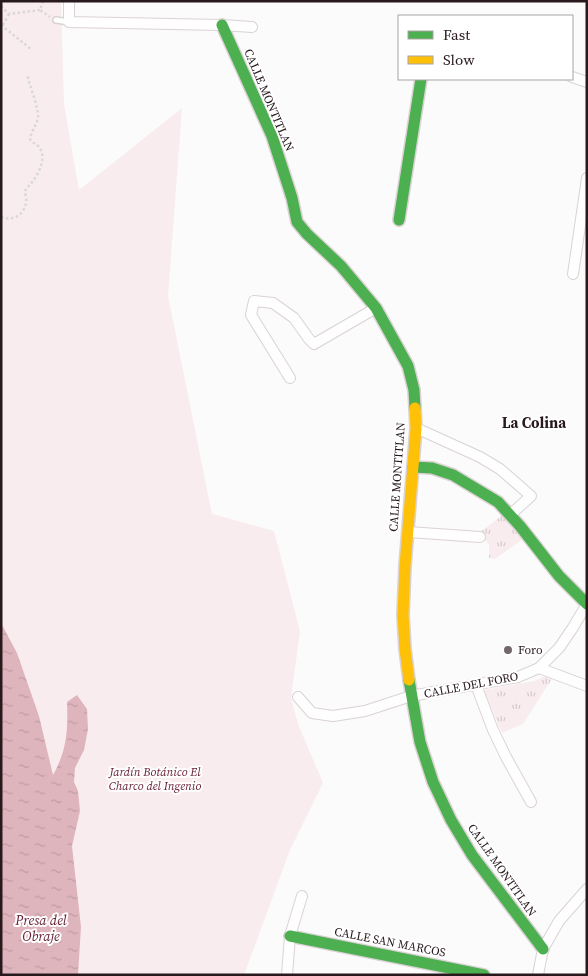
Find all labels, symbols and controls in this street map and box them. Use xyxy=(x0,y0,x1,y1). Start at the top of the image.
legend xyxy=(398,15,573,80)
text: Fast xyxy=(443,24,470,45)
street label: CALLE MONTITLAN xyxy=(240,46,298,154)
text: Slow xyxy=(443,49,475,70)
district label: La Colina xyxy=(502,412,567,433)
street label: CALLE MONTITLAN xyxy=(385,422,409,532)
place label: Foro xyxy=(518,642,543,658)
marker: Foro xyxy=(502,644,514,656)
street label: CALLE DEL FORO xyxy=(422,668,520,702)
park label: Jardín Botánico El Charco del Ingenio xyxy=(107,764,201,794)
street label: CALLE MONTITLAN xyxy=(464,820,540,920)
water label: Presa del Obraje xyxy=(14,910,67,946)
street label: CALLE SAN MARCOS xyxy=(333,923,447,961)

